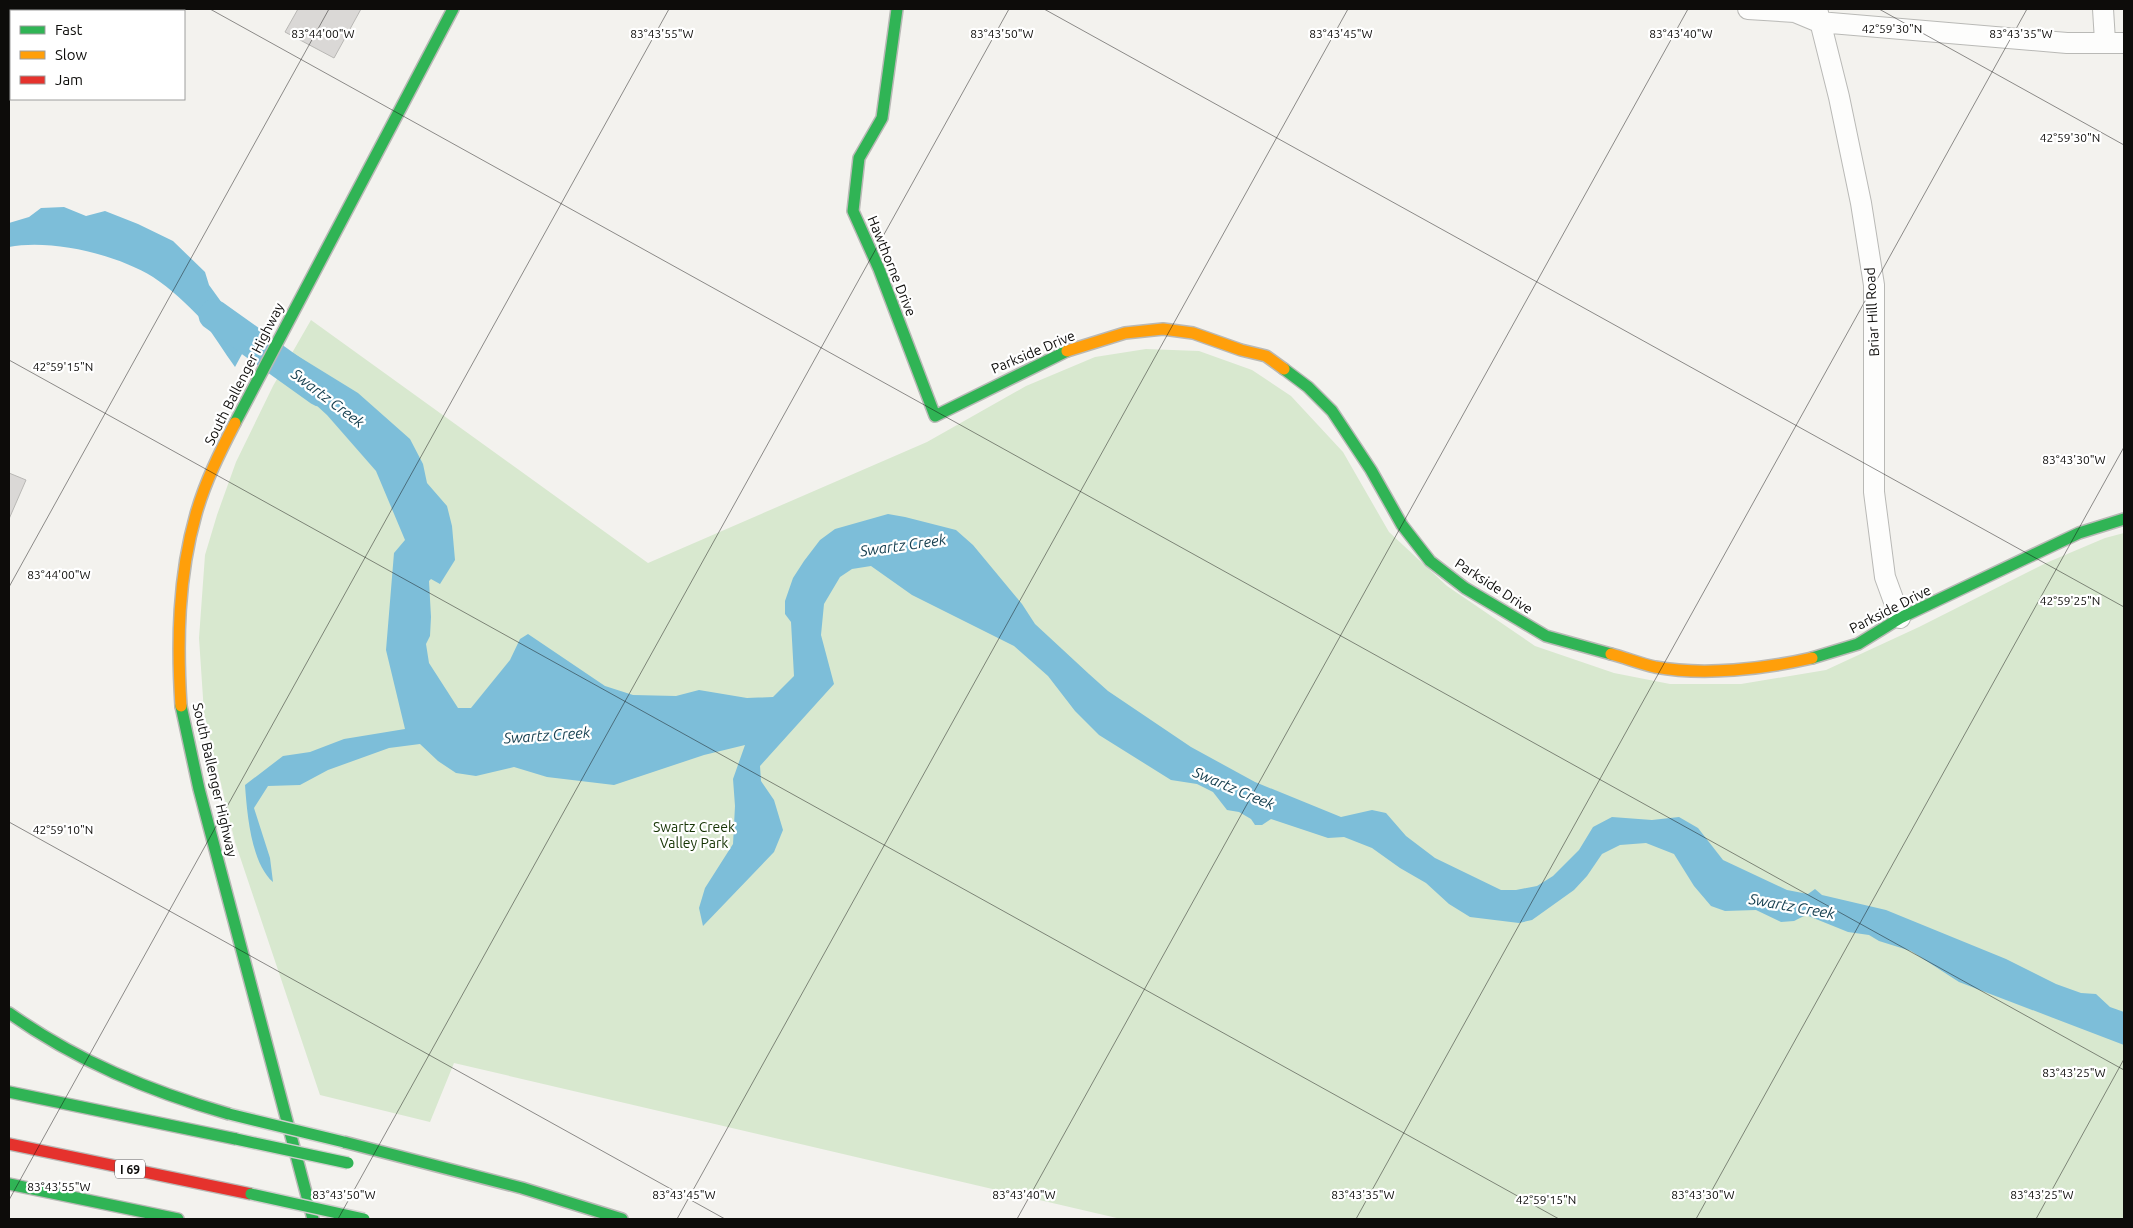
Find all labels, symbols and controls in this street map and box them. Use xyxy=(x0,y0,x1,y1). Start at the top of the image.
legend xyxy=(10,10,185,100)
text: Fast xyxy=(55,21,83,38)
text: 42°59'30"N xyxy=(1862,22,1922,35)
text: 83°44'00"W xyxy=(291,27,355,40)
text: 83°43'55"W xyxy=(630,27,694,40)
text: 83°43'50"W xyxy=(970,27,1034,40)
text: 83°43'45"W xyxy=(1309,27,1373,40)
text: 83°43'40"W xyxy=(1649,27,1713,40)
text: 83°43'35"W xyxy=(1989,27,2053,40)
text: Slow xyxy=(55,46,88,63)
text: Jam xyxy=(55,71,83,88)
text: 42°59'30"N xyxy=(2040,131,2100,144)
street label: Hawthorne Drive xyxy=(865,213,919,319)
street label: Briar Hill Road xyxy=(1862,267,1882,357)
street label: South Ballenger Highway xyxy=(201,300,287,448)
street label: Parkside Drive xyxy=(989,327,1077,377)
text: 42°59'15"N xyxy=(33,360,93,373)
water label: Swartz Creek xyxy=(287,364,368,431)
text: 83°43'30"W xyxy=(2042,453,2106,466)
water label: Swartz Creek xyxy=(858,530,948,560)
street label: Parkside Drive xyxy=(1452,555,1536,617)
text: 83°44'00"W xyxy=(27,568,91,581)
street label: Parkside Drive xyxy=(1846,582,1934,636)
text: 42°59'25"N xyxy=(2040,594,2100,607)
street label: South Ballenger Highway xyxy=(189,701,241,859)
water label: Swartz Creek xyxy=(502,723,591,747)
water label: Swartz Creek xyxy=(1190,763,1278,813)
park label: Swartz Creek Valley Park xyxy=(653,819,735,851)
text: 42°59'10"N xyxy=(33,823,93,836)
water label: Swartz Creek xyxy=(1747,890,1837,922)
text: 83°43'25"W xyxy=(2042,1066,2106,1079)
road number: I 69 xyxy=(115,1160,145,1178)
text: 83°43'55"W xyxy=(27,1180,91,1193)
text: 83°43'50"W xyxy=(312,1188,376,1201)
text: 83°43'45"W xyxy=(652,1188,716,1201)
text: 83°43'40"W xyxy=(992,1188,1056,1201)
text: 83°43'35"W xyxy=(1331,1188,1395,1201)
text: 83°43'30"W xyxy=(1671,1188,1735,1201)
text: 83°43'25"W xyxy=(2010,1188,2074,1201)
text: 42°59'15"N xyxy=(1516,1193,1576,1206)

